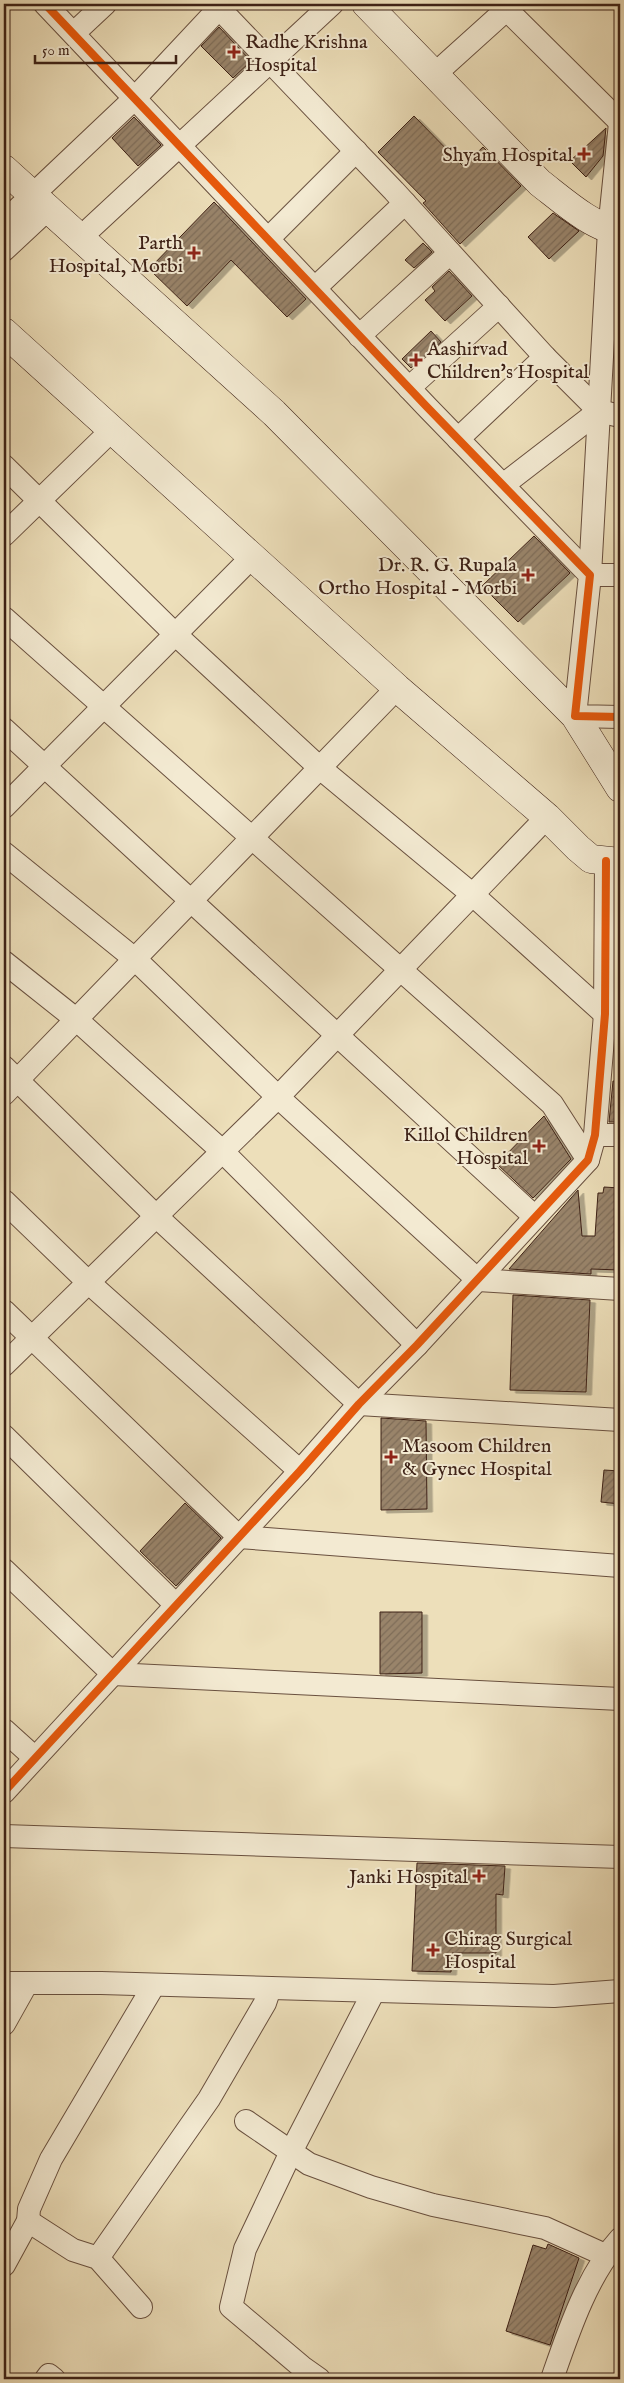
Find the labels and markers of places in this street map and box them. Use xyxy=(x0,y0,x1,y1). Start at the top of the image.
place label: Radhe Krishna Hospital xyxy=(245,30,368,78)
marker: Radhe Krishna Hospital xyxy=(227,45,241,59)
place label: Shyam Hospital xyxy=(442,143,574,168)
marker: Shyam Hospital xyxy=(577,147,591,161)
place label: Parth Hospital, Morbi xyxy=(49,231,183,279)
marker: Parth Hospital, Morbi xyxy=(187,246,201,260)
place label: Aashirvad Children's Hospital xyxy=(426,337,590,385)
marker: Aashirvad Children's Hospital xyxy=(409,353,423,367)
place label: Dr. R. G. Rupala Ortho Hospital - Morbi xyxy=(318,553,517,601)
marker: Dr. R. G. Rupala Ortho Hospital - Morbi xyxy=(521,568,535,582)
place label: Killol Children Hospital xyxy=(403,1123,529,1171)
marker: Killol Children Hospital xyxy=(532,1139,546,1153)
place label: Masoom Children & Gynec Hospital xyxy=(402,1434,552,1482)
marker: Masoom Children & Gynec Hospital xyxy=(384,1450,398,1464)
place label: Janki Hospital xyxy=(347,1865,469,1890)
marker: Janki Hospital xyxy=(472,1869,486,1883)
place label: Chirag Surgical Hospital xyxy=(444,1927,573,1975)
marker: Chirag Surgical Hospital xyxy=(426,1943,440,1957)

